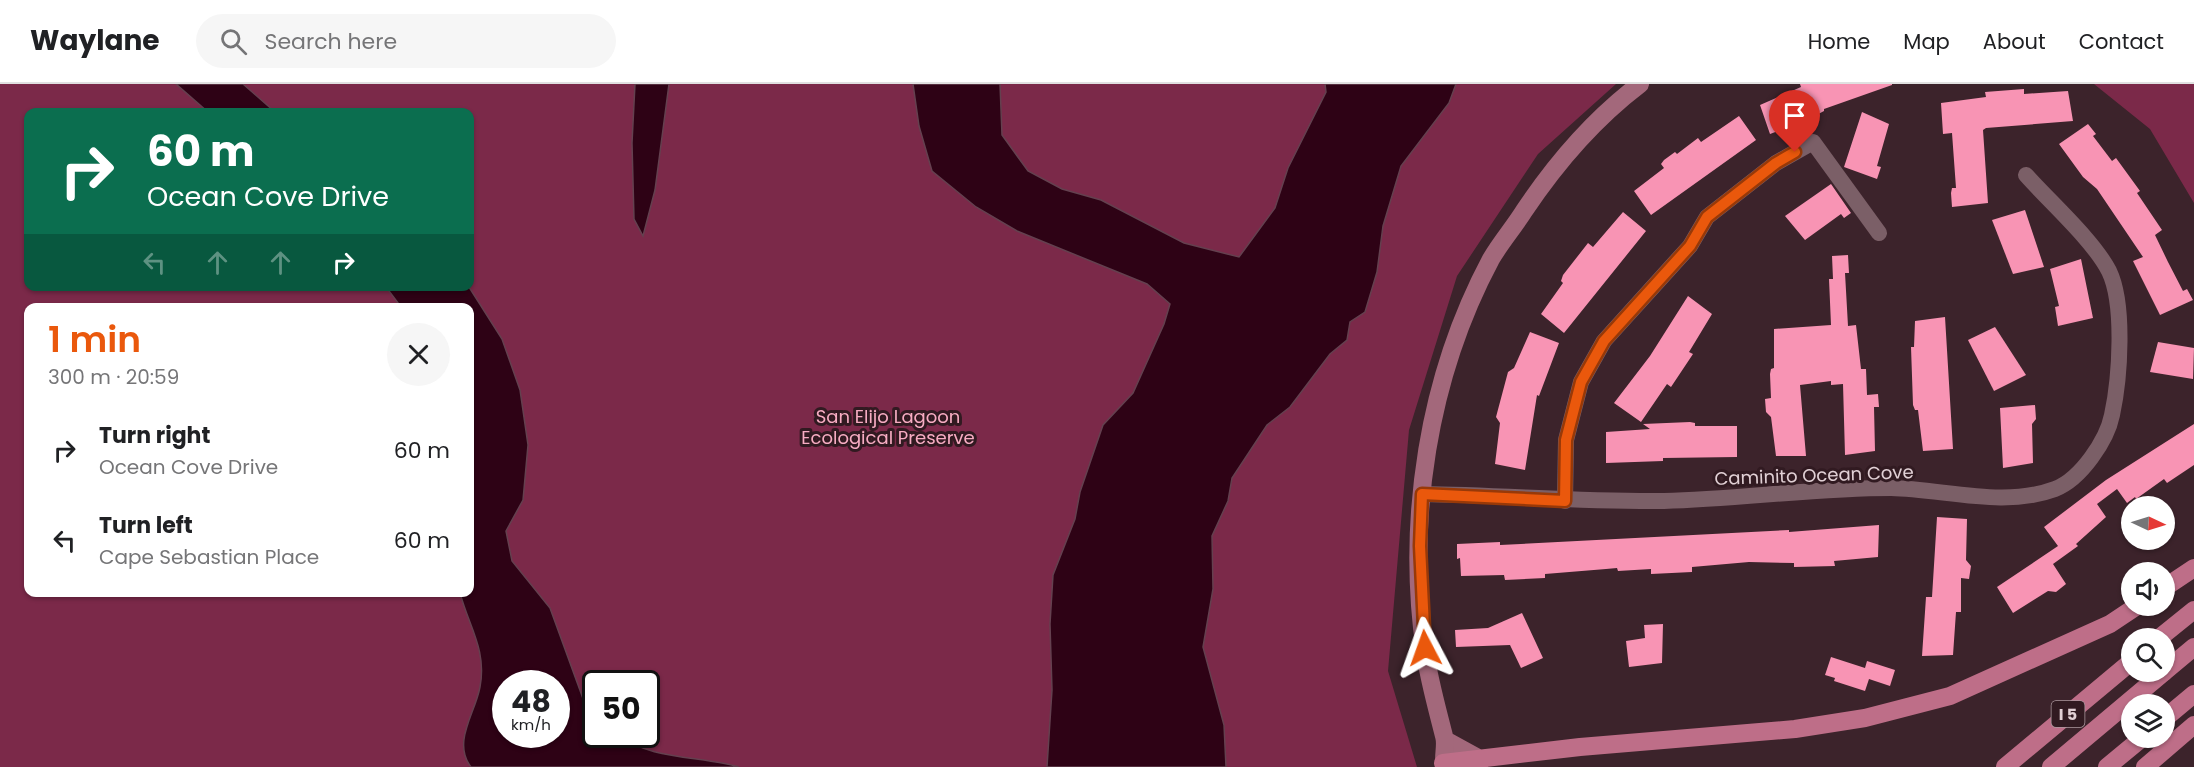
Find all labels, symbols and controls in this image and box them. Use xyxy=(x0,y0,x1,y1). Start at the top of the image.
search box xyxy=(196,14,616,68)
text: Waylane xyxy=(30,21,160,60)
icon: search xyxy=(217,25,250,58)
text: Search here xyxy=(265,26,397,57)
text: Home xyxy=(1808,27,1870,56)
text: Map xyxy=(1903,27,1950,56)
text: About xyxy=(1983,27,2046,56)
text: Contact xyxy=(2079,27,2164,56)
pin xyxy=(1769,90,1820,152)
icon: arrive xyxy=(1778,99,1811,132)
text: 60 m xyxy=(147,122,255,181)
icon: right xyxy=(48,132,126,210)
text: Ocean Cove Drive xyxy=(147,178,389,215)
icon: left xyxy=(138,246,171,279)
icon: ahead xyxy=(201,246,234,279)
icon: ahead xyxy=(264,246,297,279)
icon: right xyxy=(327,246,360,279)
text: 1 min xyxy=(48,314,141,365)
button: close xyxy=(387,323,450,386)
text: 300 m · 20:59 xyxy=(48,363,179,391)
park label: San Elijo Lagoon Ecological Preserve xyxy=(801,404,975,450)
text: Turn right xyxy=(99,420,210,451)
icon: right xyxy=(48,434,81,467)
text: 60 m xyxy=(394,435,450,466)
text: Ocean Cove Drive xyxy=(99,453,278,481)
street label: Caminito Ocean Cove xyxy=(1714,459,1914,491)
north arrow xyxy=(2121,496,2175,550)
map controls xyxy=(2121,496,2175,748)
text: Turn left xyxy=(99,510,193,541)
icon: left xyxy=(48,524,81,557)
text: 60 m xyxy=(394,525,450,556)
text: Cape Sebastian Place xyxy=(99,543,319,571)
button: sound xyxy=(2121,562,2175,616)
position arrow xyxy=(1393,616,1457,680)
button: search xyxy=(2121,628,2175,682)
speed limit sign: 50 xyxy=(582,670,660,748)
text: 48 xyxy=(511,680,551,723)
button: layers xyxy=(2121,694,2175,748)
road number: I 5 xyxy=(2052,701,2084,727)
text: km/h xyxy=(511,714,551,735)

